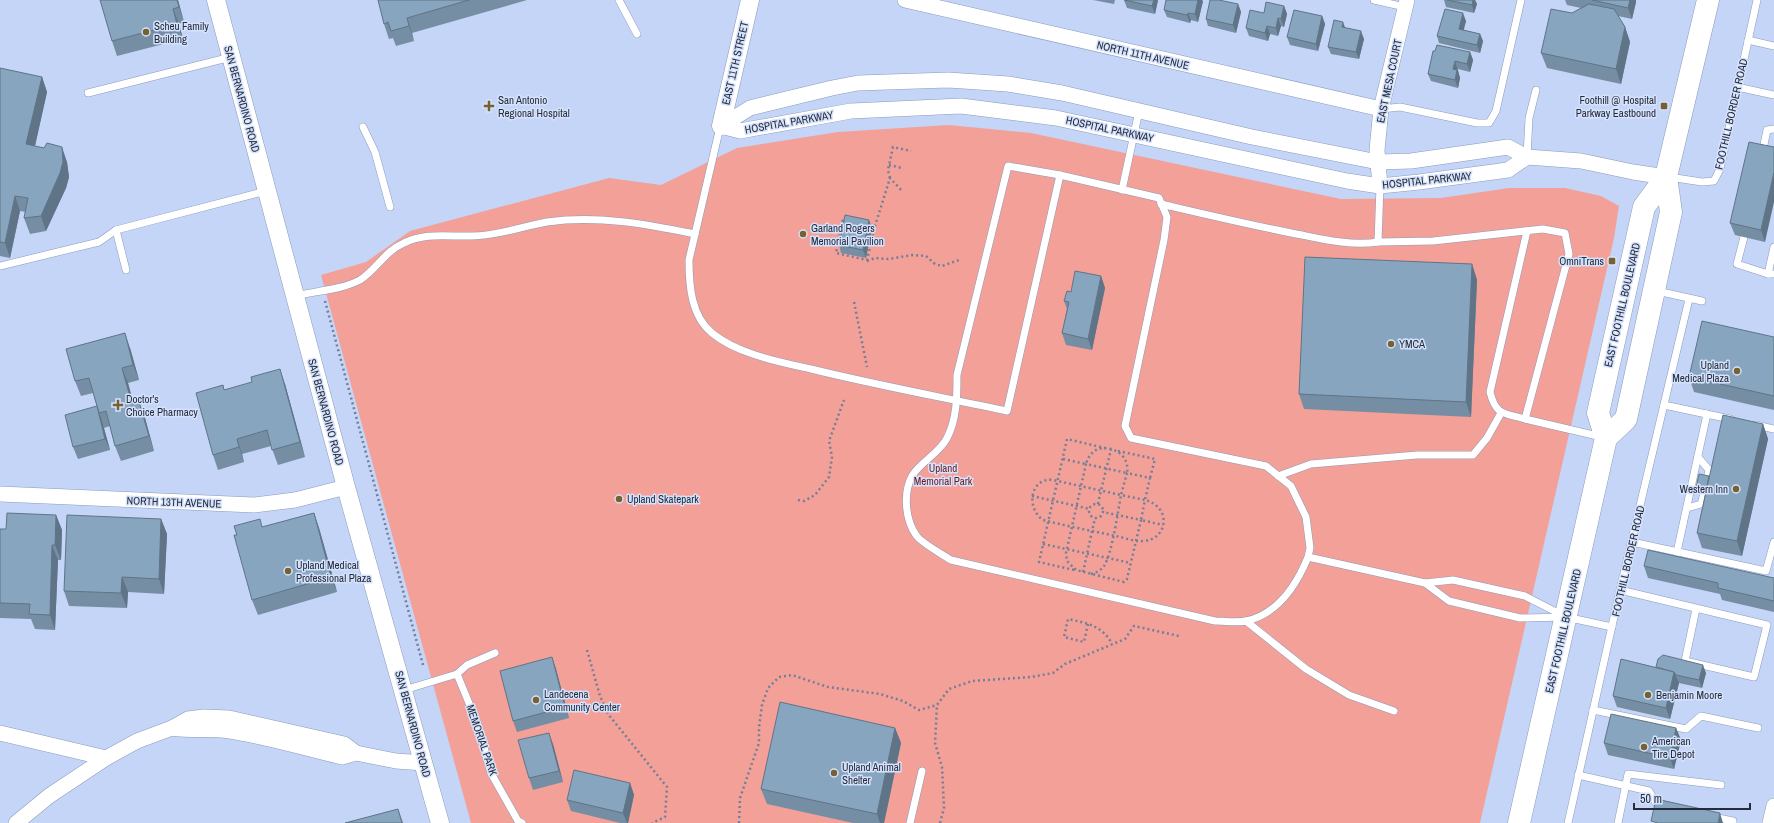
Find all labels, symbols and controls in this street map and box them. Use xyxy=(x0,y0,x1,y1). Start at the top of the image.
place label: Scheu Family Building xyxy=(154,19,209,46)
street label: EAST 11TH STREET xyxy=(719,19,752,106)
marker: Scheu Family Building xyxy=(141,27,151,37)
street label: EAST MESA COURT xyxy=(1373,37,1405,124)
street label: NORTH 11TH AVENUE xyxy=(1096,38,1190,72)
street label: SAN BERNARDINO ROAD xyxy=(221,44,263,154)
street label: FOOTHILL BORDER ROAD xyxy=(1711,57,1751,171)
place label: San Antonio Regional Hospital xyxy=(498,93,570,120)
place label: Foothill @ Hospital Parkway Eastbound xyxy=(1576,93,1656,120)
marker: San Antonio Regional Hospital xyxy=(483,100,495,112)
marker: Foothill @ Hospital Parkway Eastbound xyxy=(1659,101,1669,111)
street label: HOSPITAL PARKWAY xyxy=(744,107,834,137)
street label: HOSPITAL PARKWAY xyxy=(1065,113,1155,145)
street label: HOSPITAL PARKWAY xyxy=(1382,168,1472,192)
place label: Garland Rogers Memorial Pavilion xyxy=(811,221,884,248)
marker: Garland Rogers Memorial Pavilion xyxy=(798,229,808,239)
street label: EAST FOOTHILL BOULEVARD xyxy=(1601,241,1643,369)
place label: OmniTrans xyxy=(1559,254,1604,268)
marker: OmniTrans xyxy=(1607,256,1617,266)
place label: YMCA xyxy=(1399,337,1426,351)
marker: YMCA xyxy=(1386,339,1396,349)
street label: SAN BERNARDINO ROAD xyxy=(305,357,347,467)
place label: Upland Medical Plaza xyxy=(1672,358,1729,385)
marker: Upland Medical Plaza xyxy=(1732,366,1742,376)
place label: Doctor's Choice Pharmacy xyxy=(126,392,198,419)
marker: Doctor's Choice Pharmacy xyxy=(113,400,123,410)
park label: Upland Memorial Park xyxy=(914,461,973,488)
place label: Western Inn xyxy=(1680,482,1728,496)
marker: Western Inn xyxy=(1731,484,1741,494)
place label: Upland Skatepark xyxy=(627,492,699,506)
street label: NORTH 13TH AVENUE xyxy=(126,493,222,511)
marker: Upland Skatepark xyxy=(614,494,624,504)
street label: FOOTHILL BORDER ROAD xyxy=(1608,504,1648,618)
place label: Upland Medical Professional Plaza xyxy=(296,558,371,585)
marker: Upland Medical Professional Plaza xyxy=(283,566,293,576)
street label: EAST FOOTHILL BOULEVARD xyxy=(1542,567,1584,695)
street label: SAN BERNARDINO ROAD xyxy=(392,669,434,779)
place label: Landecena Community Center xyxy=(544,687,620,714)
place label: Benjamin Moore xyxy=(1656,688,1722,702)
marker: Benjamin Moore xyxy=(1643,690,1653,700)
marker: Landecena Community Center xyxy=(531,695,541,705)
street label: MEMORIAL PARK xyxy=(463,703,501,777)
place label: American Tire Depot xyxy=(1651,734,1695,761)
marker: American Tire Depot xyxy=(1639,742,1649,752)
place label: Upland Animal Shelter xyxy=(842,760,901,787)
marker: Upland Animal Shelter xyxy=(829,768,839,778)
scale bar xyxy=(1634,785,1750,811)
text: 50 m xyxy=(1640,791,1662,807)

